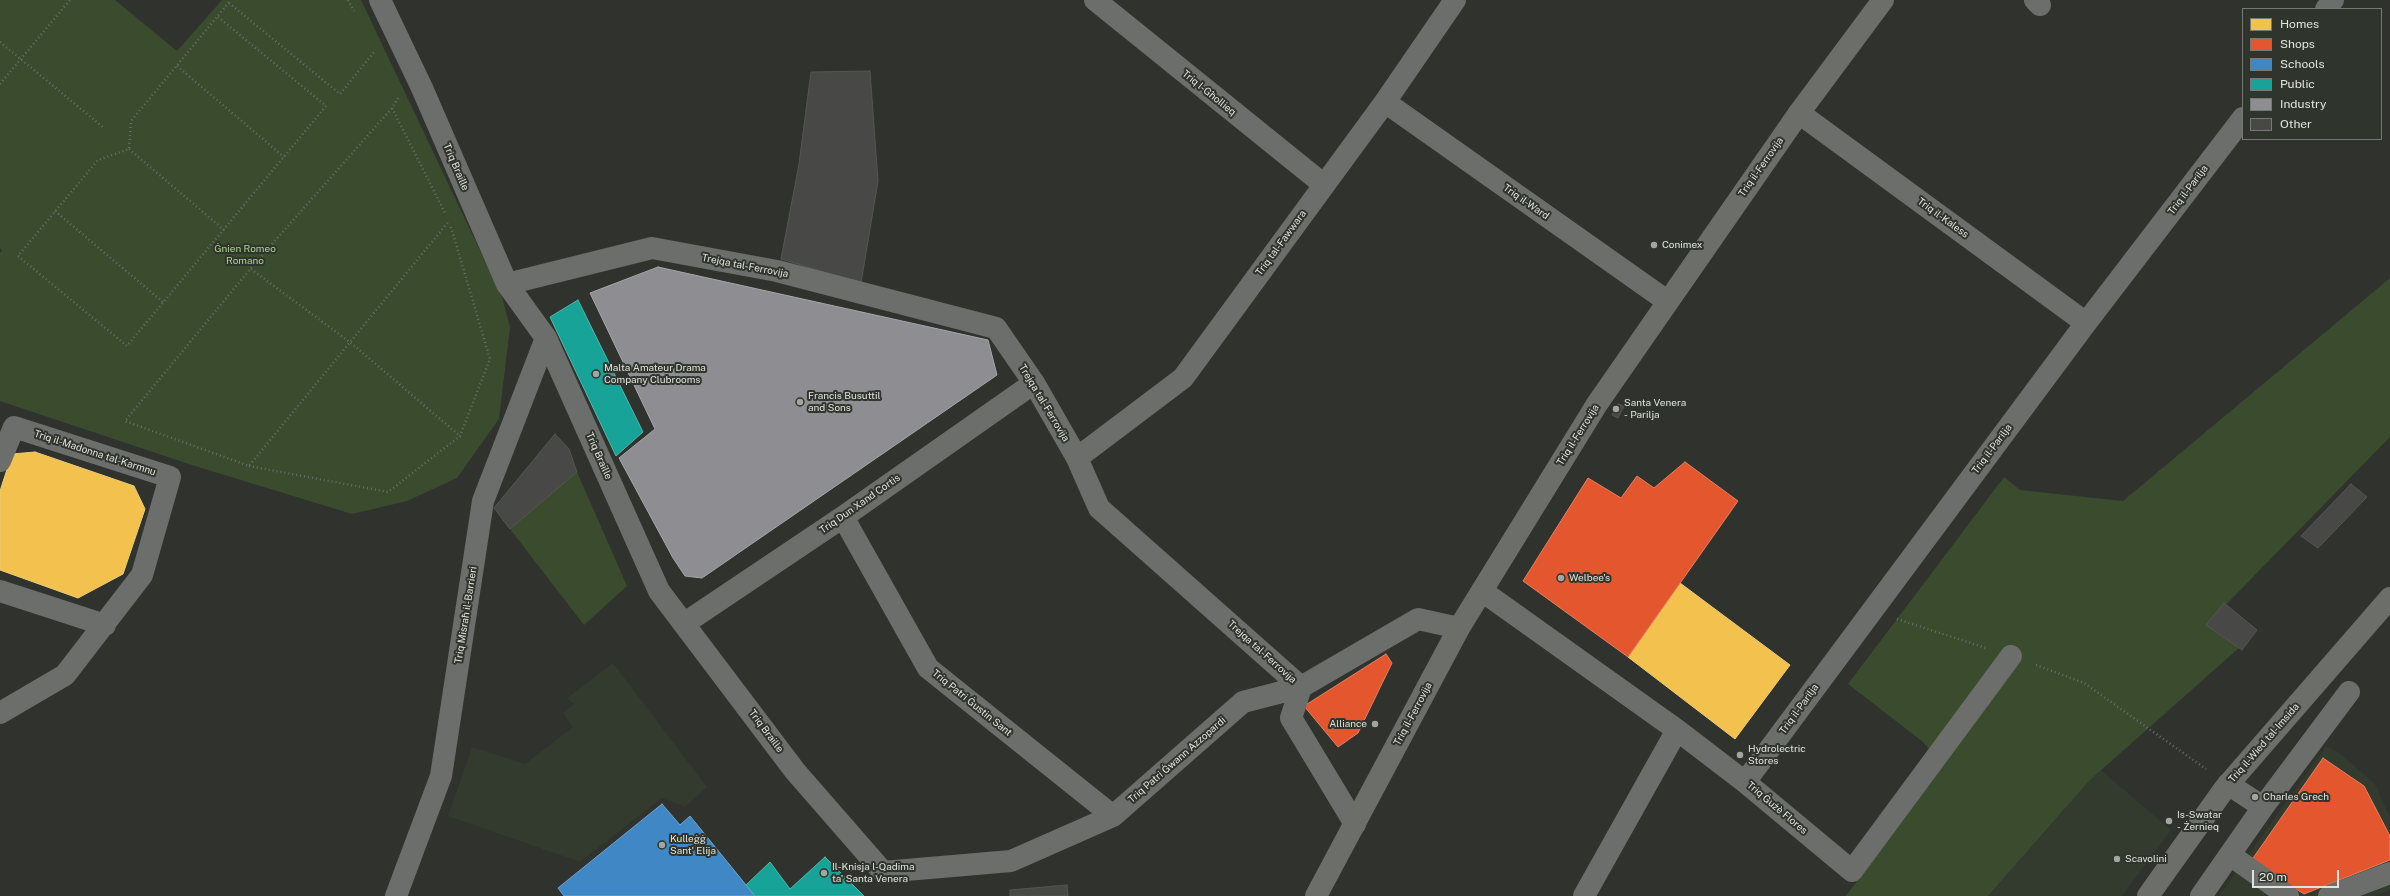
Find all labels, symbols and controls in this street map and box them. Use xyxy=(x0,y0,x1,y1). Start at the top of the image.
legend xyxy=(2242,8,2382,140)
text: Homes xyxy=(2280,17,2319,31)
text: Shops xyxy=(2280,37,2315,51)
text: Schools xyxy=(2280,57,2325,71)
street label: Triq l-Għollieq xyxy=(1180,68,1238,118)
text: Public xyxy=(2280,77,2315,91)
text: Industry xyxy=(2280,97,2326,111)
text: Other xyxy=(2280,117,2312,131)
street label: Triq il-Ferrovija xyxy=(1736,135,1786,199)
street label: Triq Braille xyxy=(441,142,471,192)
street label: Triq il-Parilja xyxy=(2165,163,2211,217)
street label: Triq il-Ward xyxy=(1501,182,1551,222)
street label: Triq il-Kaless xyxy=(1915,195,1971,241)
street label: Triq tal-Fawwara xyxy=(1253,208,1309,278)
place label: Conimex xyxy=(1662,239,1702,251)
marker: Conimex xyxy=(1649,240,1659,250)
park label: Ġnien Romeo Romano xyxy=(214,243,276,266)
street label: Trejqa tal-Ferrovija xyxy=(701,252,789,280)
place label: Malta Amateur Drama Company Clubrooms xyxy=(604,362,706,386)
street label: Trejqa tal-Ferrovija xyxy=(1016,362,1072,444)
marker: Malta Amateur Drama Company Clubrooms xyxy=(591,369,601,379)
place label: Francis Busuttil and Sons xyxy=(808,390,881,414)
marker: Francis Busuttil and Sons xyxy=(795,397,805,407)
place label: Santa Venera - Parilja xyxy=(1624,397,1686,420)
street label: Triq il-Ferrovija xyxy=(1554,402,1602,468)
marker: Santa Venera - Parilja xyxy=(1611,404,1621,414)
street label: Triq il-Parilja xyxy=(1969,422,2015,476)
street label: Triq il-Madonna tal-Karmnu xyxy=(33,428,157,478)
street label: Triq Braille xyxy=(583,431,615,481)
street label: Triq Dun Xand Cortis xyxy=(817,472,903,536)
street label: Triq Misraħ il-Barrieri xyxy=(452,566,480,664)
place label: Welbee's xyxy=(1569,572,1610,584)
marker: Welbee's xyxy=(1556,573,1566,583)
street label: Trejqa tal-Ferrovija xyxy=(1225,618,1299,686)
street label: Triq Patri Ġustin Sant xyxy=(930,667,1014,739)
street label: Triq il-Ferrovija xyxy=(1391,680,1435,748)
street label: Triq il-Parilja xyxy=(1777,682,1821,736)
street label: Triq il-Wied tal-Imsida xyxy=(2226,701,2302,785)
street label: Triq Braille xyxy=(746,707,786,755)
street label: Triq Patri Ġwann Azzopardi xyxy=(1126,714,1228,806)
place label: Alliance xyxy=(1329,718,1367,730)
marker: Alliance xyxy=(1370,719,1380,729)
place label: Hydrolectric Stores xyxy=(1748,743,1806,766)
marker: Hydrolectric Stores xyxy=(1735,750,1745,760)
street label: Triq Ġużè Flores xyxy=(1744,779,1810,837)
place label: Charles Grech xyxy=(2263,791,2329,803)
marker: Charles Grech xyxy=(2250,792,2260,802)
place label: Is-Swatar - Żernieq xyxy=(2177,809,2222,832)
marker: Is-Swatar - Żernieq xyxy=(2164,816,2174,826)
place label: Kulleġġ Sant' Elija xyxy=(670,833,716,856)
marker: Kulleġġ Sant' Elija xyxy=(657,840,667,850)
place label: Scavolini xyxy=(2125,853,2167,865)
marker: Scavolini xyxy=(2112,854,2122,864)
place label: Il-Knisja l-Qadima ta' Santa Venera xyxy=(832,861,914,884)
scale bar xyxy=(2254,862,2341,888)
marker: Il-Knisja l-Qadima ta' Santa Venera xyxy=(819,868,829,878)
text: 20 m xyxy=(2259,870,2287,884)

